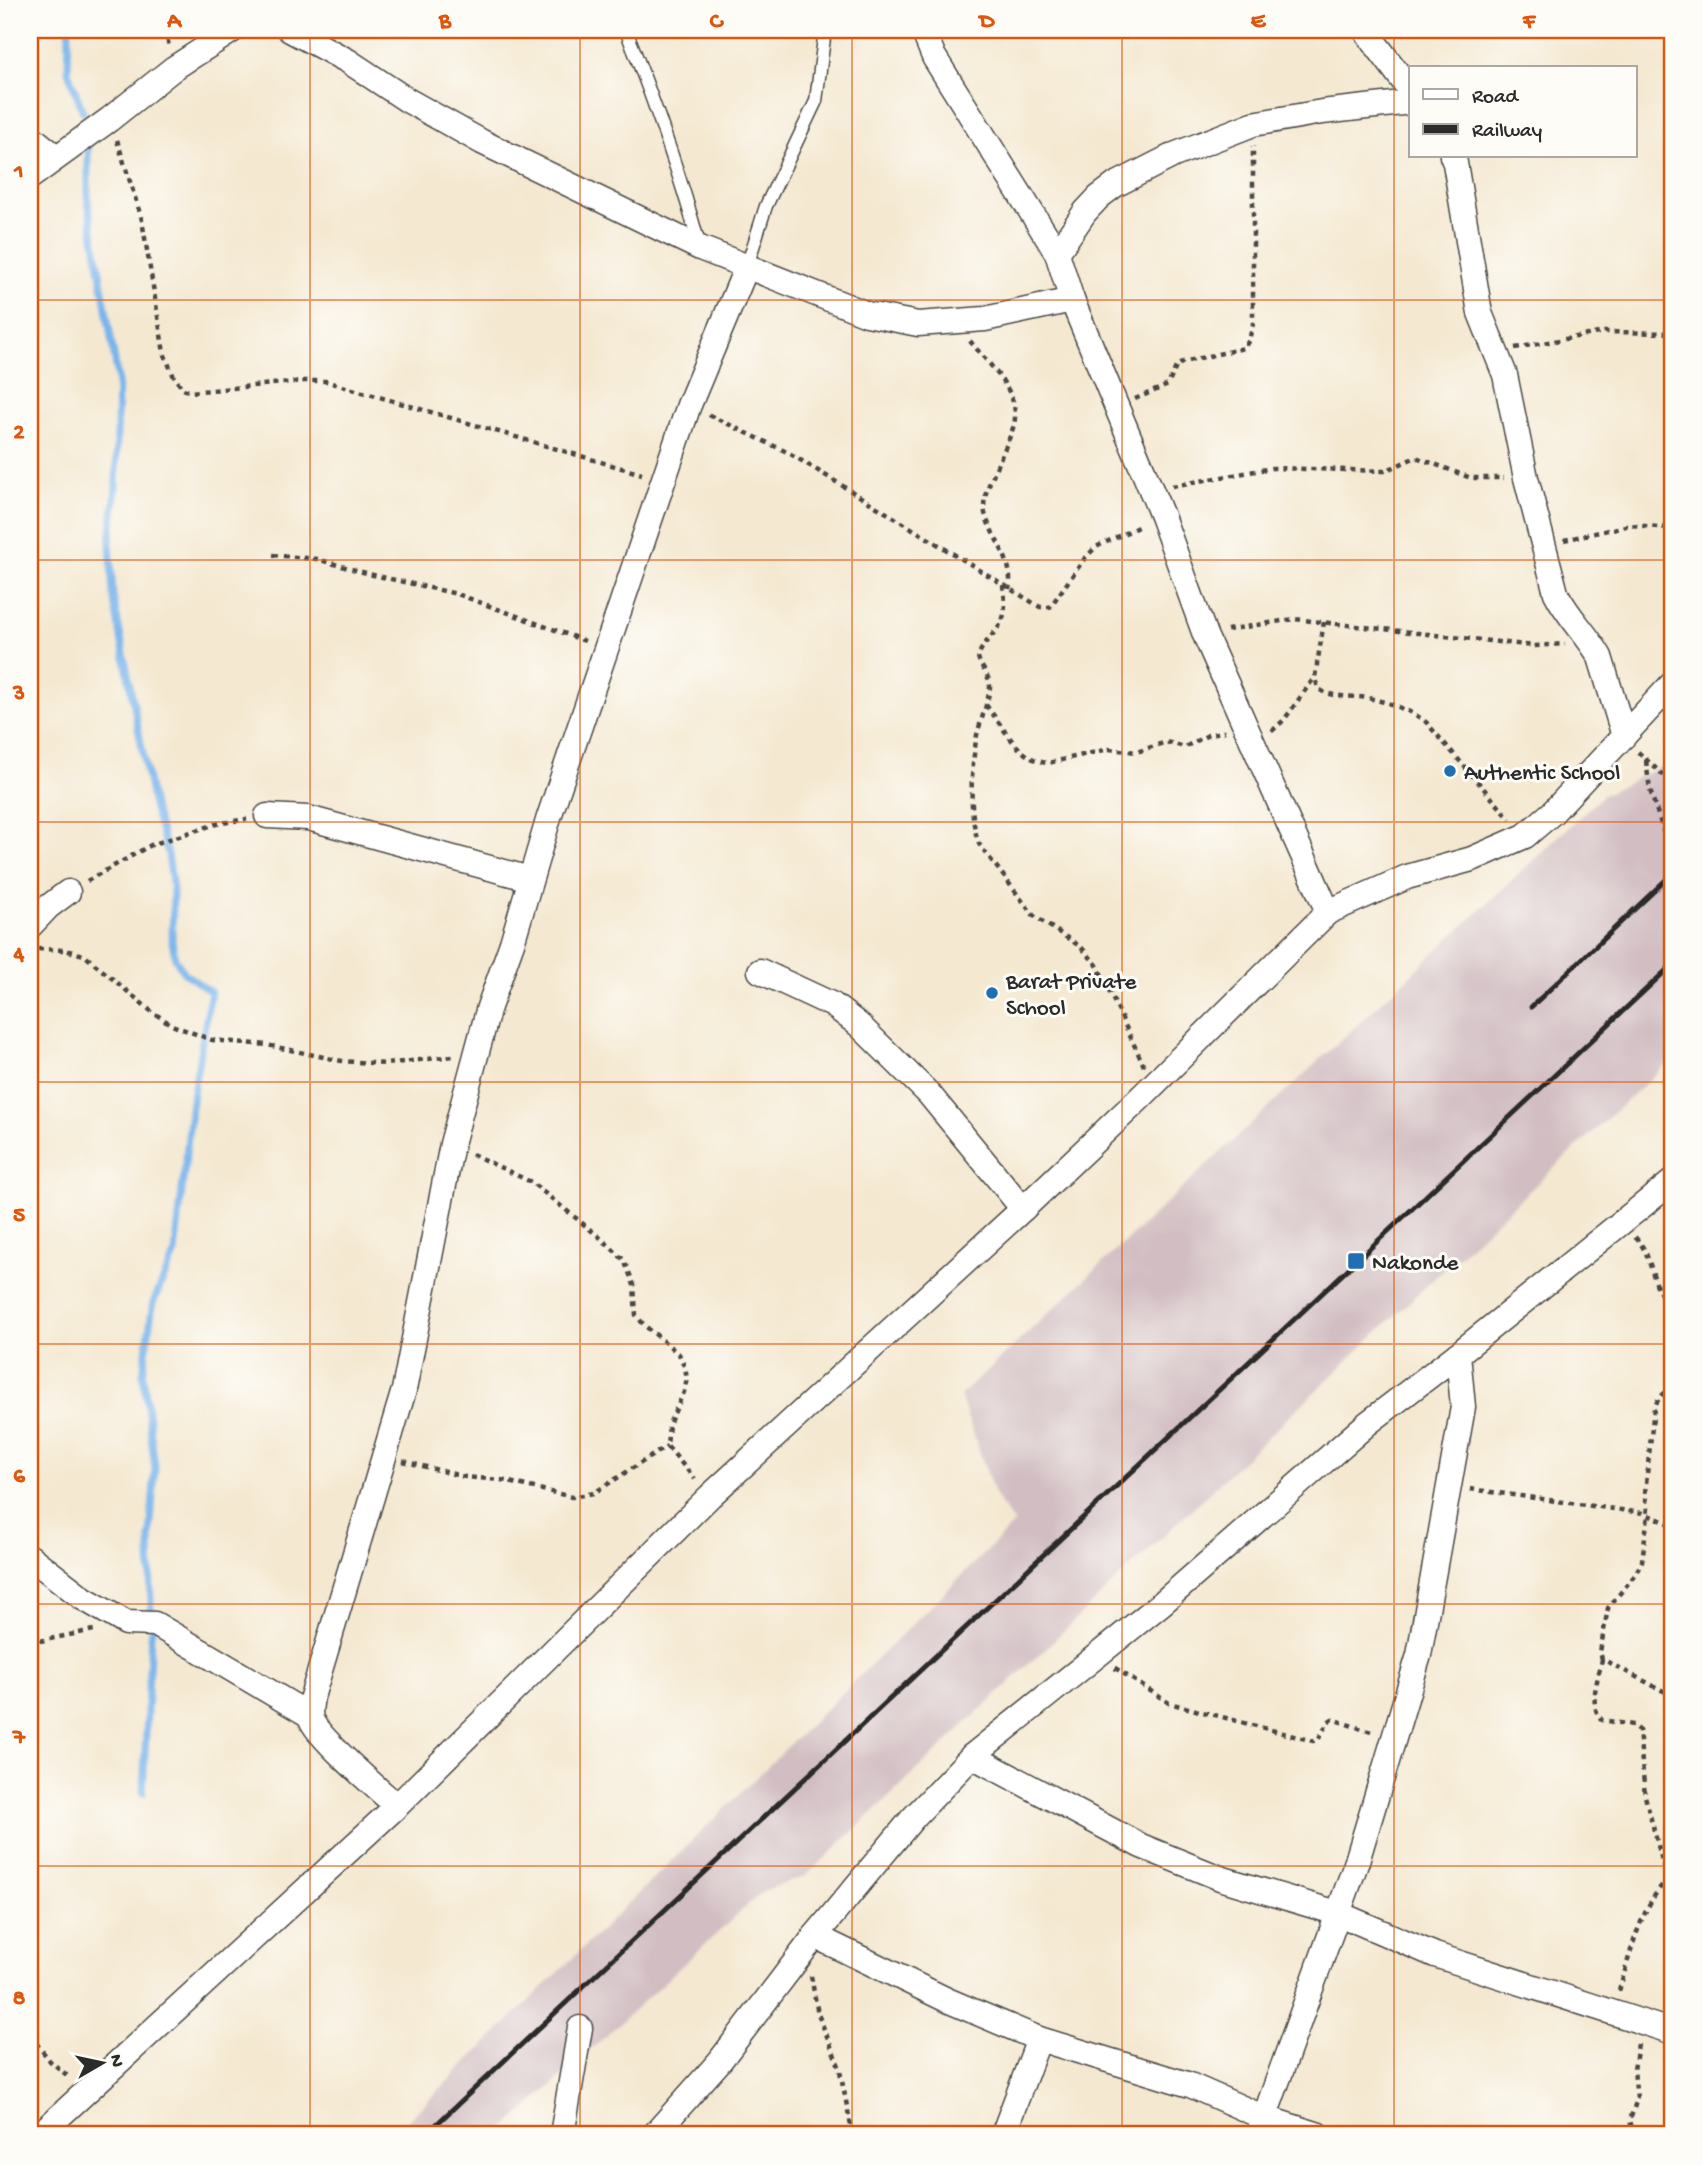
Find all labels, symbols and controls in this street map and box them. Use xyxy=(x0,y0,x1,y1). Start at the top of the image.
text: A xyxy=(166,9,182,36)
text: B xyxy=(438,9,452,36)
text: C xyxy=(710,9,725,36)
text: D xyxy=(978,9,996,36)
text: E xyxy=(1251,9,1267,36)
text: F xyxy=(1522,9,1537,36)
legend xyxy=(1409,66,1636,158)
text: Road xyxy=(1472,86,1520,111)
text: Railway xyxy=(1472,120,1542,145)
text: 1 xyxy=(13,159,24,186)
text: 2 xyxy=(13,420,25,447)
text: 3 xyxy=(12,681,25,708)
place label: Authentic School xyxy=(1464,761,1620,788)
marker: Authentic School xyxy=(1442,763,1458,779)
text: 4 xyxy=(13,942,25,969)
place label: Barat Private School xyxy=(1005,970,1137,1023)
marker: Barat Private School xyxy=(984,985,1000,1001)
text: 5 xyxy=(13,1203,25,1230)
marker: Nakonde xyxy=(1346,1251,1366,1271)
place label: Nakonde xyxy=(1372,1251,1459,1278)
text: 6 xyxy=(13,1464,26,1491)
text: 7 xyxy=(12,1725,26,1752)
text: 8 xyxy=(13,1986,26,2013)
north arrow xyxy=(66,2028,136,2098)
text: N xyxy=(103,2053,128,2069)

